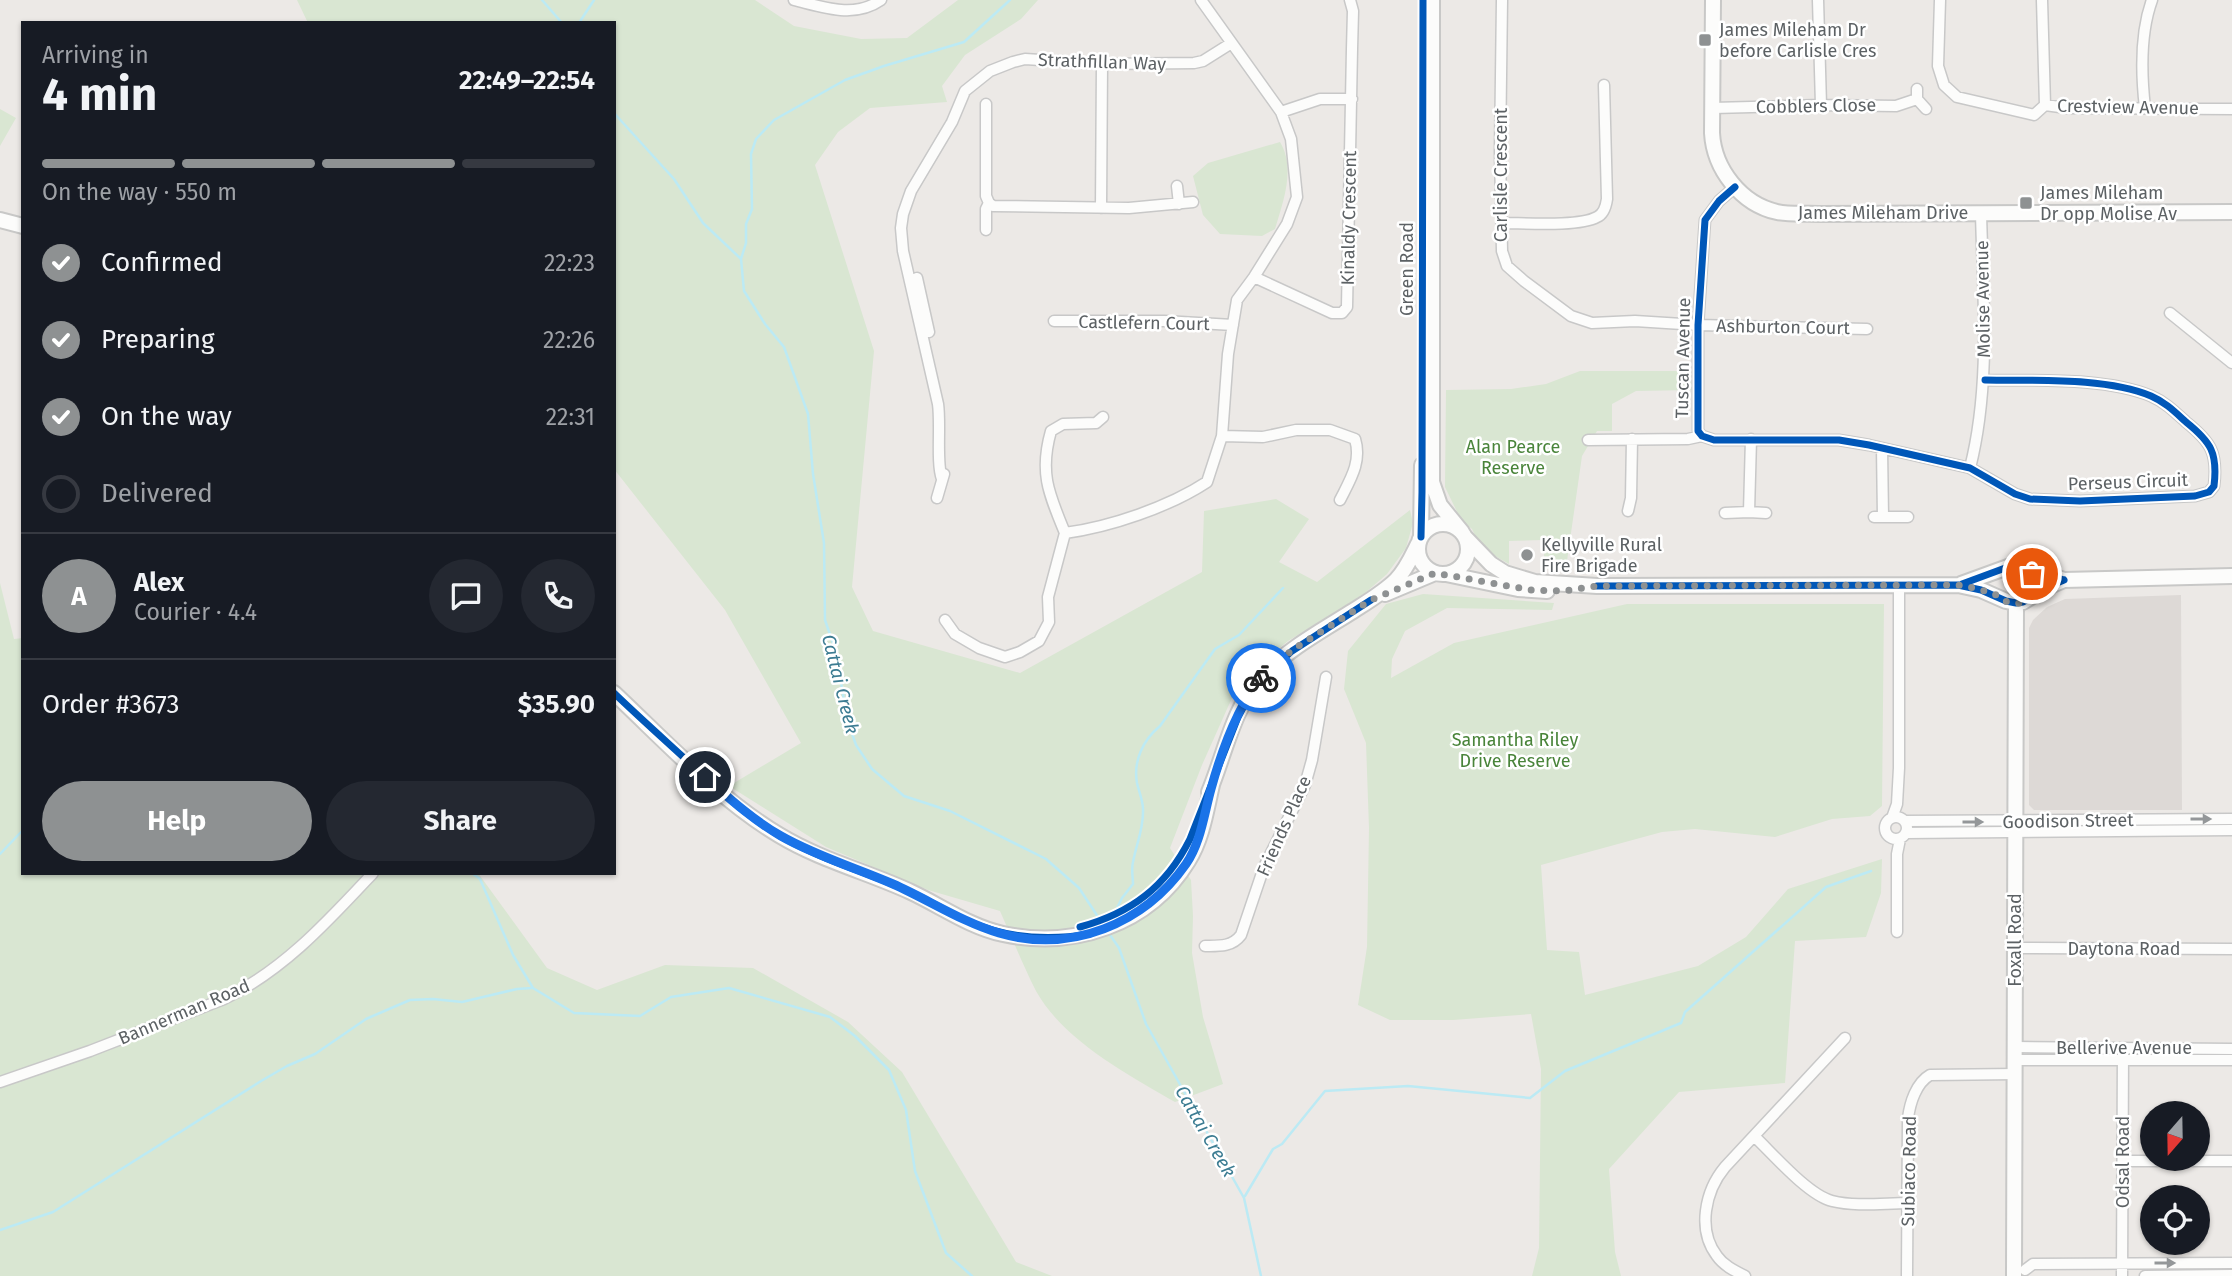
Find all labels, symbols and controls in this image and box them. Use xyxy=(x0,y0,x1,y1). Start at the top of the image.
place label: James Mileham Dr before Carlisle Cres xyxy=(1719,19,1876,62)
marker: James Mileham Dr before Carlisle Cres xyxy=(1697,32,1713,48)
text: Arriving in xyxy=(42,41,149,69)
street label: Strathfillan Way xyxy=(1038,49,1167,75)
text: 22:49–22:54 xyxy=(459,65,595,96)
text: 4 min xyxy=(42,67,157,122)
street label: Cobblers Close xyxy=(1756,94,1876,118)
street label: Crestview Avenue xyxy=(2057,95,2199,119)
street label: Carlisle Crescent xyxy=(1490,107,1512,242)
street label: Kinaldy Crescent xyxy=(1337,150,1361,286)
text: On the way · 550 m xyxy=(42,178,237,206)
place label: James Mileham Dr opp Molise Av xyxy=(2040,182,2177,225)
marker: James Mileham Dr opp Molise Av xyxy=(2018,195,2034,211)
street label: James Mileham Drive xyxy=(1798,202,1968,224)
street label: Green Road xyxy=(1396,222,1418,316)
street label: Molise Avenue xyxy=(1971,240,1995,358)
icon: check xyxy=(42,244,80,282)
text: Confirmed xyxy=(101,247,222,278)
text: 22:23 xyxy=(544,249,595,277)
street label: Tuscan Avenue xyxy=(1671,297,1695,419)
street label: Castlefern Court xyxy=(1078,311,1210,335)
street label: Ashburton Court xyxy=(1716,315,1850,339)
icon: check xyxy=(42,321,80,359)
text: Preparing xyxy=(101,324,214,355)
text: 22:26 xyxy=(543,326,595,354)
icon: check xyxy=(42,398,80,436)
text: On the way xyxy=(101,401,232,432)
text: 22:31 xyxy=(546,403,595,431)
park label: Alan Pearce Reserve xyxy=(1466,436,1560,479)
street label: Perseus Circuit xyxy=(2067,469,2189,495)
text: Delivered xyxy=(101,478,213,509)
place label: Kellyville Rural Fire Brigade xyxy=(1541,534,1662,577)
pin xyxy=(2002,544,2062,604)
marker: Kellyville Rural Fire Brigade xyxy=(1519,547,1535,563)
icon: bag xyxy=(2013,555,2051,593)
button: chat xyxy=(429,559,503,633)
button: phone xyxy=(521,559,595,633)
text: Alex xyxy=(134,567,184,598)
text: A xyxy=(71,581,87,612)
text: Courier · 4.4 xyxy=(134,598,257,626)
water label: Cattai Creek xyxy=(817,632,864,736)
courier xyxy=(1226,643,1296,713)
icon: bike xyxy=(1242,659,1280,697)
text: Order #3673 xyxy=(42,689,180,720)
text: $35.90 xyxy=(518,689,595,720)
park label: Samantha Riley Drive Reserve xyxy=(1452,729,1578,772)
pin xyxy=(675,747,735,807)
icon: home xyxy=(686,758,724,796)
street label: Friends Place xyxy=(1252,772,1316,880)
button: Help xyxy=(42,781,312,861)
button: Share xyxy=(326,781,595,861)
street label: Goodison Street xyxy=(2002,809,2134,833)
one-way arrow xyxy=(2190,813,2212,825)
one-way arrow xyxy=(1962,816,1984,828)
street label: Foxall Road xyxy=(2004,893,2026,987)
street label: Daytona Road xyxy=(2067,938,2181,960)
street label: Bannerman Road xyxy=(115,974,253,1050)
street label: Bellerive Avenue xyxy=(2056,1037,2192,1059)
water label: Cattai Creek xyxy=(1170,1081,1241,1181)
north arrow xyxy=(2140,1101,2210,1171)
map controls xyxy=(2140,1101,2210,1255)
street label: Subiaco Road xyxy=(1897,1115,1921,1227)
street label: Odsal Road xyxy=(2112,1116,2134,1208)
button: locate xyxy=(2140,1185,2210,1255)
one-way arrow xyxy=(2154,1257,2176,1269)

